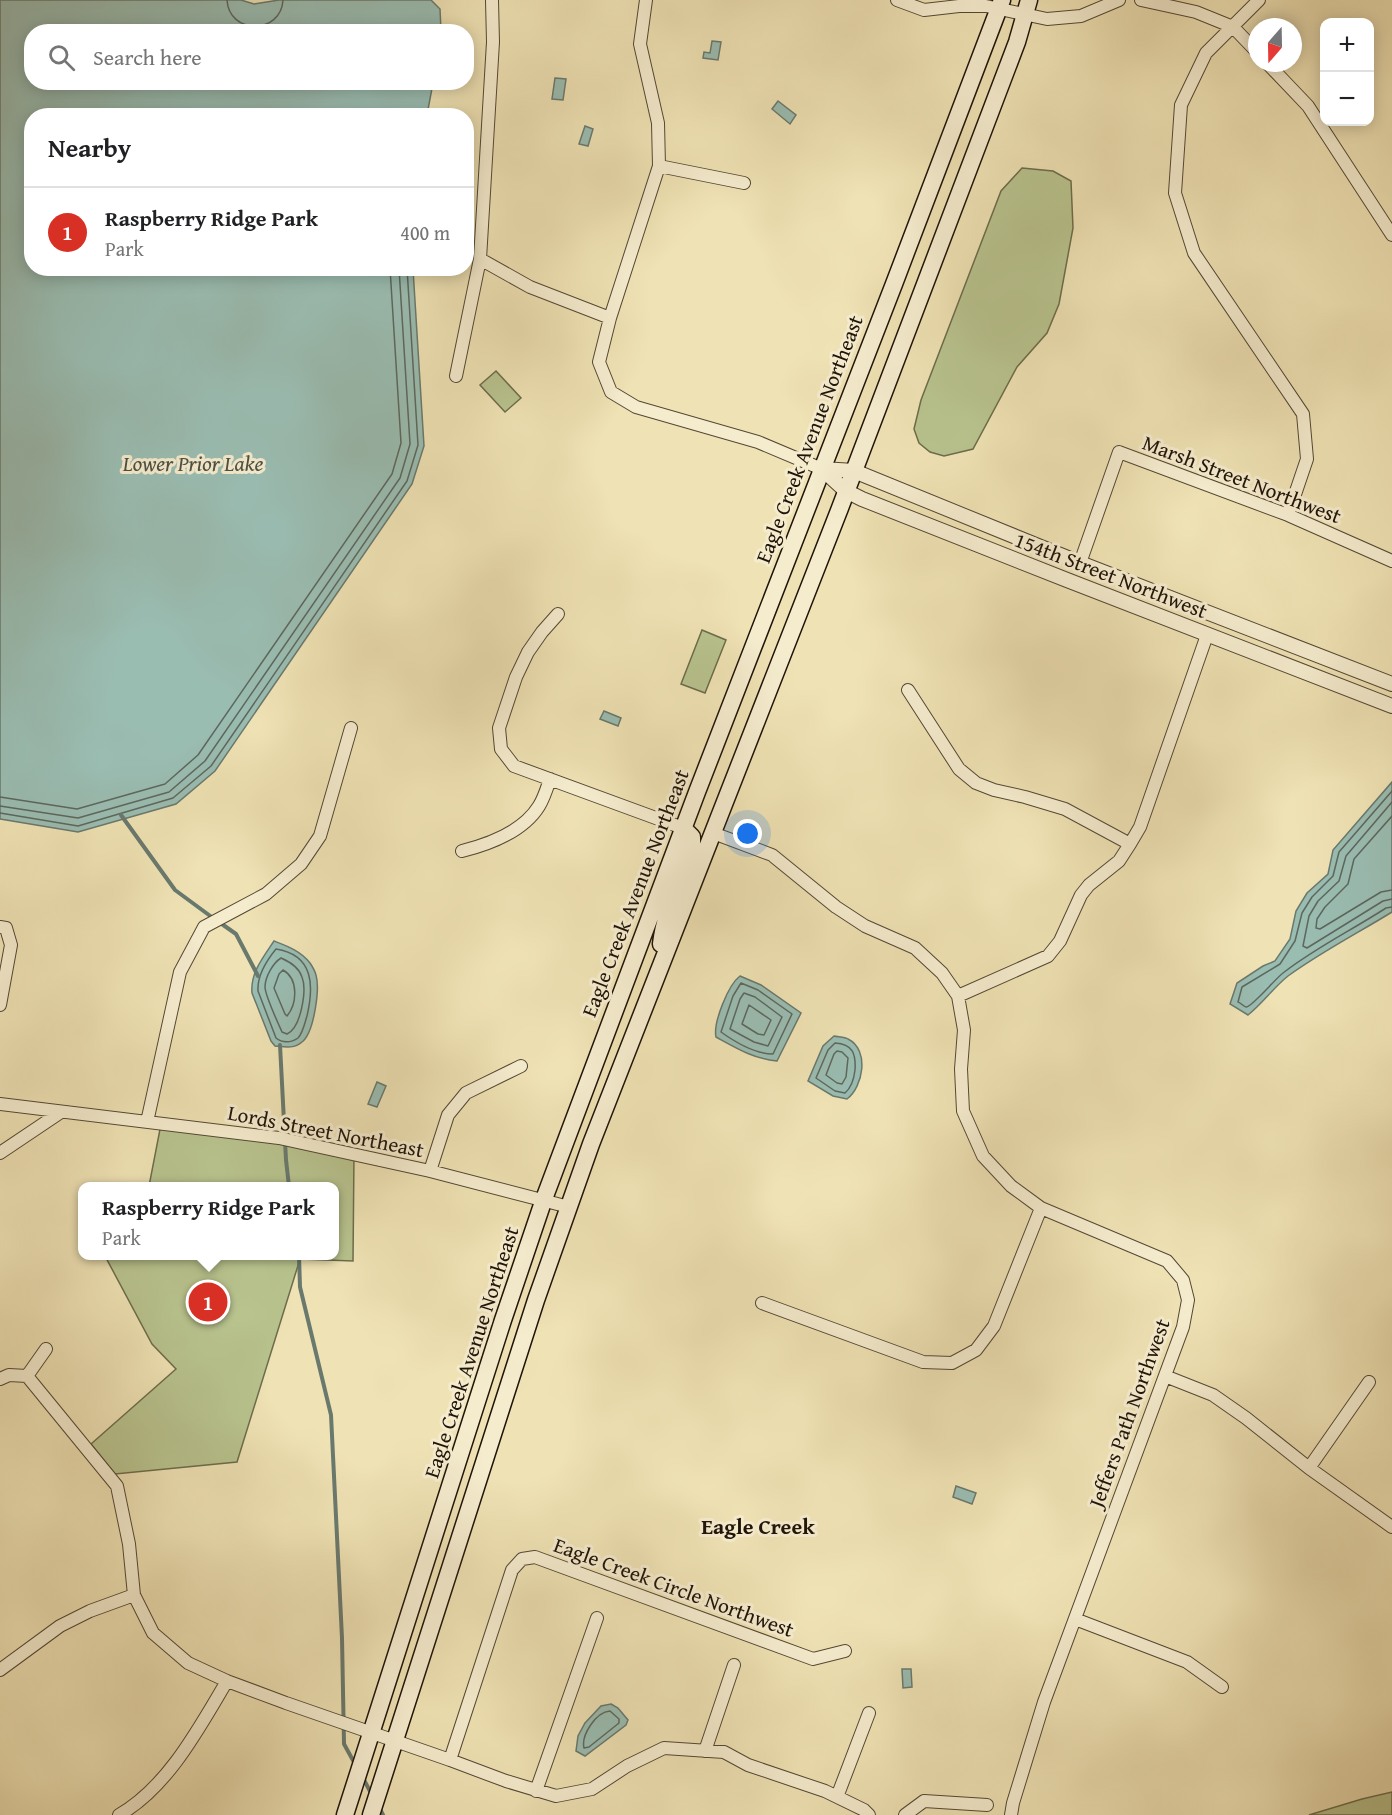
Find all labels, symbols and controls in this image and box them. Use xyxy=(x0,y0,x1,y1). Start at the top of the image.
north arrow xyxy=(1248,18,1302,72)
map controls xyxy=(1320,18,1374,126)
button: + xyxy=(1320,18,1374,72)
search box xyxy=(24,24,474,90)
icon: search xyxy=(45,41,78,74)
text: Search here xyxy=(93,41,202,73)
button: − xyxy=(1320,72,1374,126)
text: Nearby xyxy=(48,128,131,167)
text: Raspberry Ridge Park xyxy=(105,202,318,234)
text: 1 xyxy=(62,218,73,247)
text: 400 m xyxy=(400,218,450,247)
text: Park xyxy=(105,234,144,263)
street label: Eagle Creek Avenue Northeast xyxy=(747,310,871,567)
street label: Marsh Street Northwest xyxy=(1138,427,1346,531)
water label: Lower Prior Lake xyxy=(122,447,263,479)
street label: 154th Street Northwest xyxy=(1010,524,1212,626)
street label: Eagle Creek Avenue Northeast xyxy=(573,764,697,1021)
your location xyxy=(733,819,762,848)
street label: Lords Street Northeast xyxy=(225,1097,427,1165)
popup xyxy=(78,1182,339,1260)
text: Raspberry Ridge Park xyxy=(102,1191,315,1223)
street label: Eagle Creek Avenue Northeast xyxy=(416,1222,527,1482)
text: Park xyxy=(102,1223,141,1252)
pin: 1 xyxy=(188,1280,228,1324)
street label: Jeffers Path Northwest xyxy=(1079,1314,1178,1515)
district label: Eagle Creek xyxy=(701,1510,815,1542)
street label: Eagle Creek Circle Northwest xyxy=(550,1529,799,1645)

